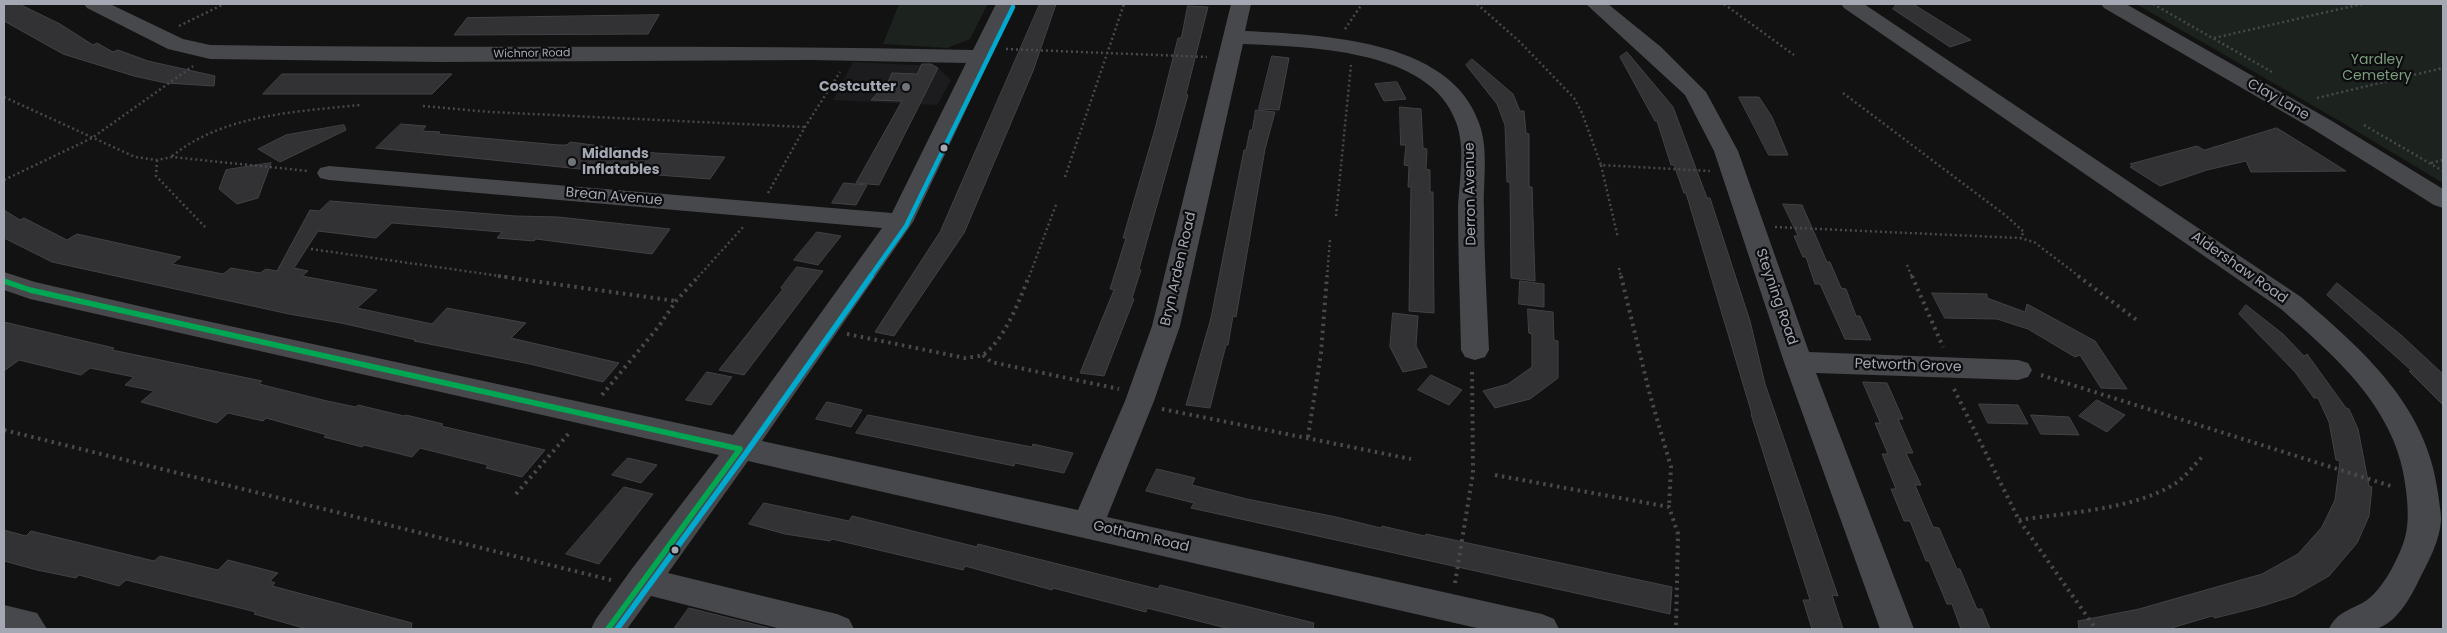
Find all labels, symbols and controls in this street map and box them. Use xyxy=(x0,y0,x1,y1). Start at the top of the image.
street label: Wichnor Road xyxy=(493,47,571,61)
park label: Yardley Cemetery xyxy=(2342,52,2412,84)
street label: Clay Lane xyxy=(2244,76,2312,124)
place label: Costcutter xyxy=(819,79,896,95)
marker: Costcutter xyxy=(900,81,912,93)
street label: Derron Avenue xyxy=(1462,142,1480,246)
unlabelled marker xyxy=(939,143,949,153)
place label: Midlands Inflatables xyxy=(582,146,660,178)
marker: Midlands Inflatables xyxy=(566,156,578,168)
street label: Brean Avenue xyxy=(565,184,663,210)
street label: Bryn Arden Road xyxy=(1158,210,1200,328)
street label: Aldershaw Road xyxy=(2188,229,2290,307)
street label: Steyning Road xyxy=(1752,247,1800,347)
street label: Petworth Grove xyxy=(1854,356,1962,376)
street label: Gotham Road xyxy=(1091,518,1191,556)
unlabelled marker xyxy=(670,545,680,555)

